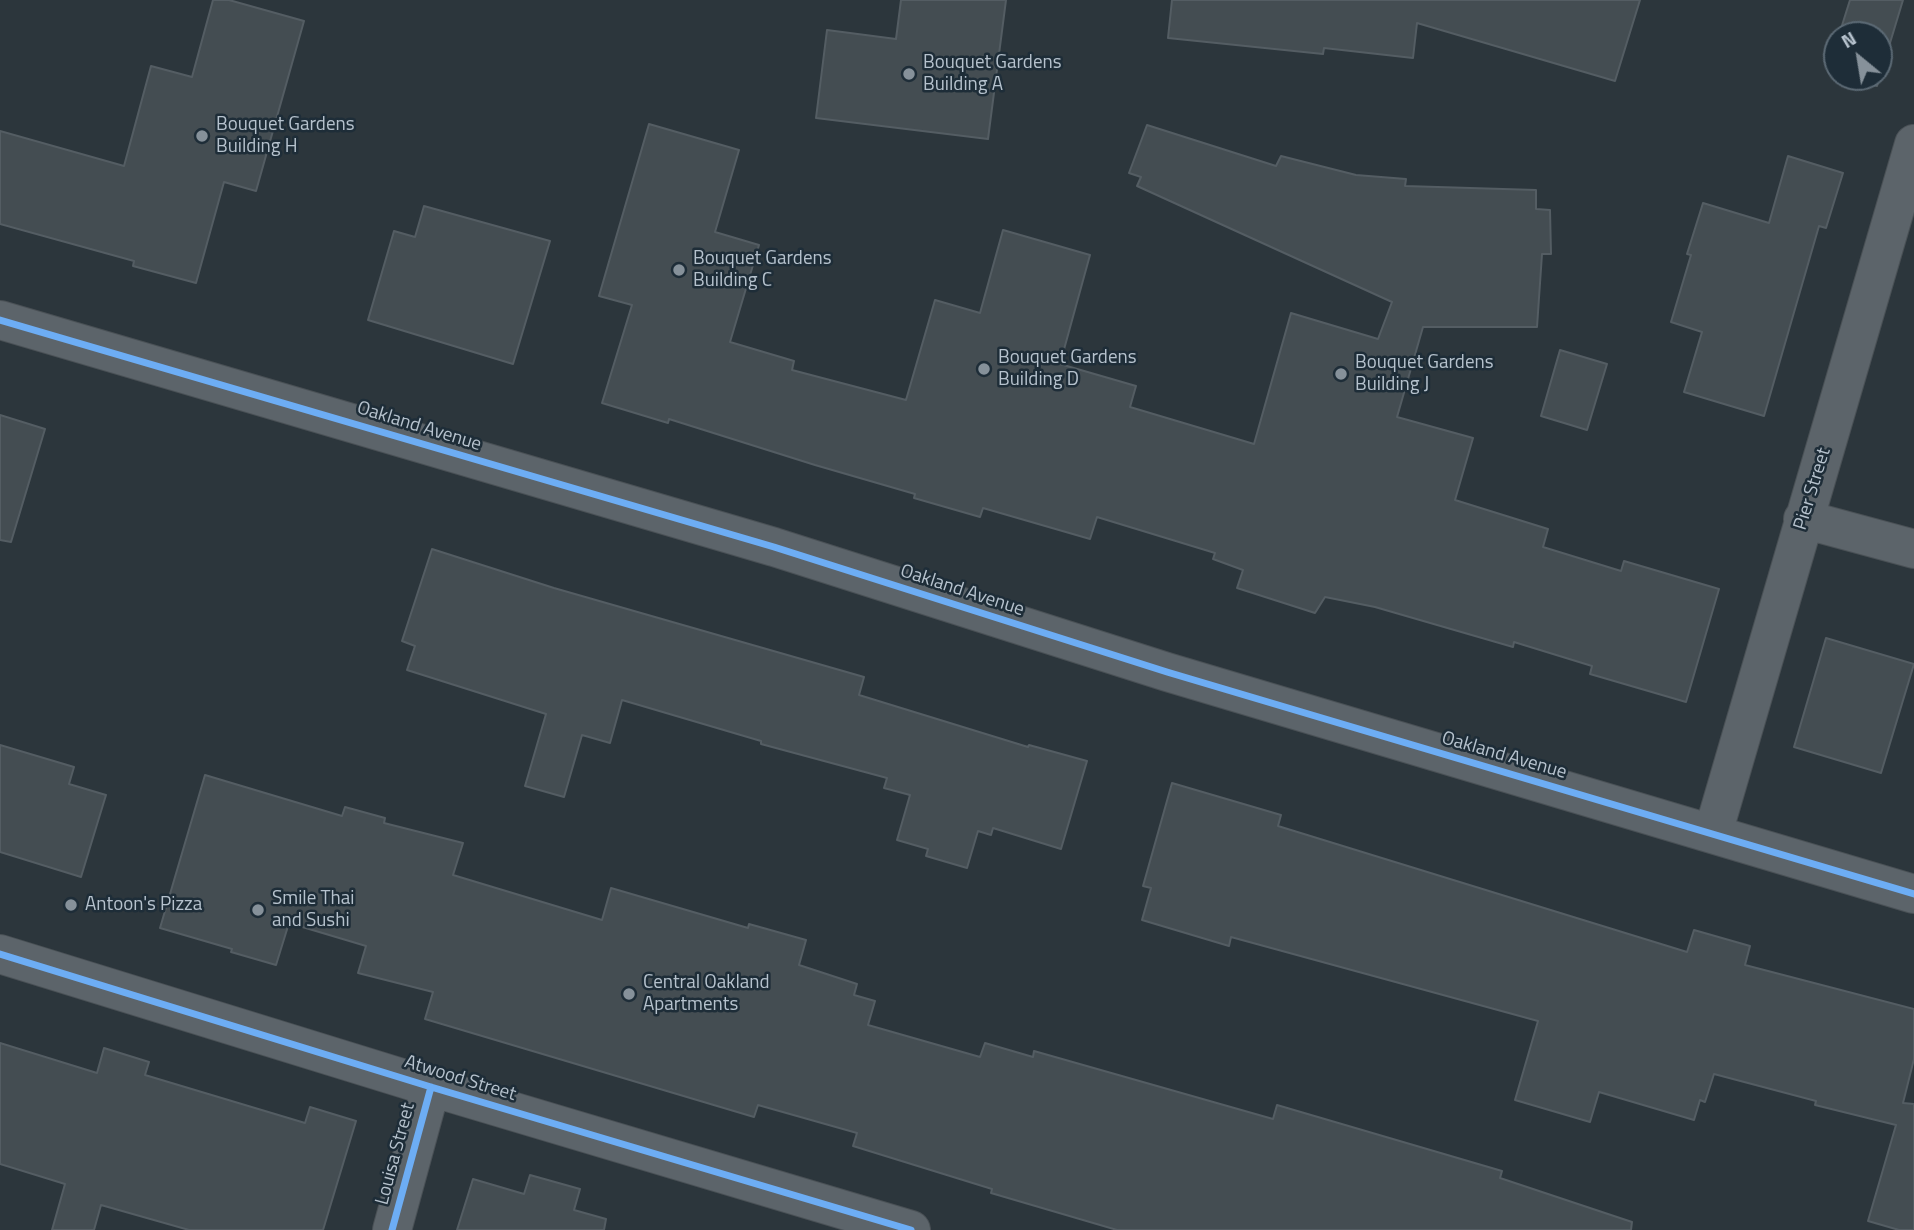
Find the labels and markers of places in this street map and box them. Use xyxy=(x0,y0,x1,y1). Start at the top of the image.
place label: Bouquet Gardens Building A xyxy=(923,52,1062,96)
marker: Bouquet Gardens Building A xyxy=(901,66,917,82)
place label: Bouquet Gardens Building H xyxy=(216,114,355,158)
marker: Bouquet Gardens Building H xyxy=(194,128,210,144)
place label: Bouquet Gardens Building C xyxy=(693,248,832,292)
marker: Bouquet Gardens Building C xyxy=(671,262,687,278)
place label: Bouquet Gardens Building D xyxy=(998,347,1137,391)
place label: Bouquet Gardens Building J xyxy=(1355,352,1494,396)
marker: Bouquet Gardens Building D xyxy=(976,361,992,377)
marker: Bouquet Gardens Building J xyxy=(1333,366,1349,382)
place label: Smile Thai and Sushi xyxy=(272,888,354,932)
place label: Antoon's Pizza xyxy=(85,894,202,916)
marker: Antoon's Pizza xyxy=(63,897,79,913)
marker: Smile Thai and Sushi xyxy=(250,902,266,918)
place label: Central Oakland Apartments xyxy=(643,972,770,1016)
marker: Central Oakland Apartments xyxy=(621,986,637,1002)

